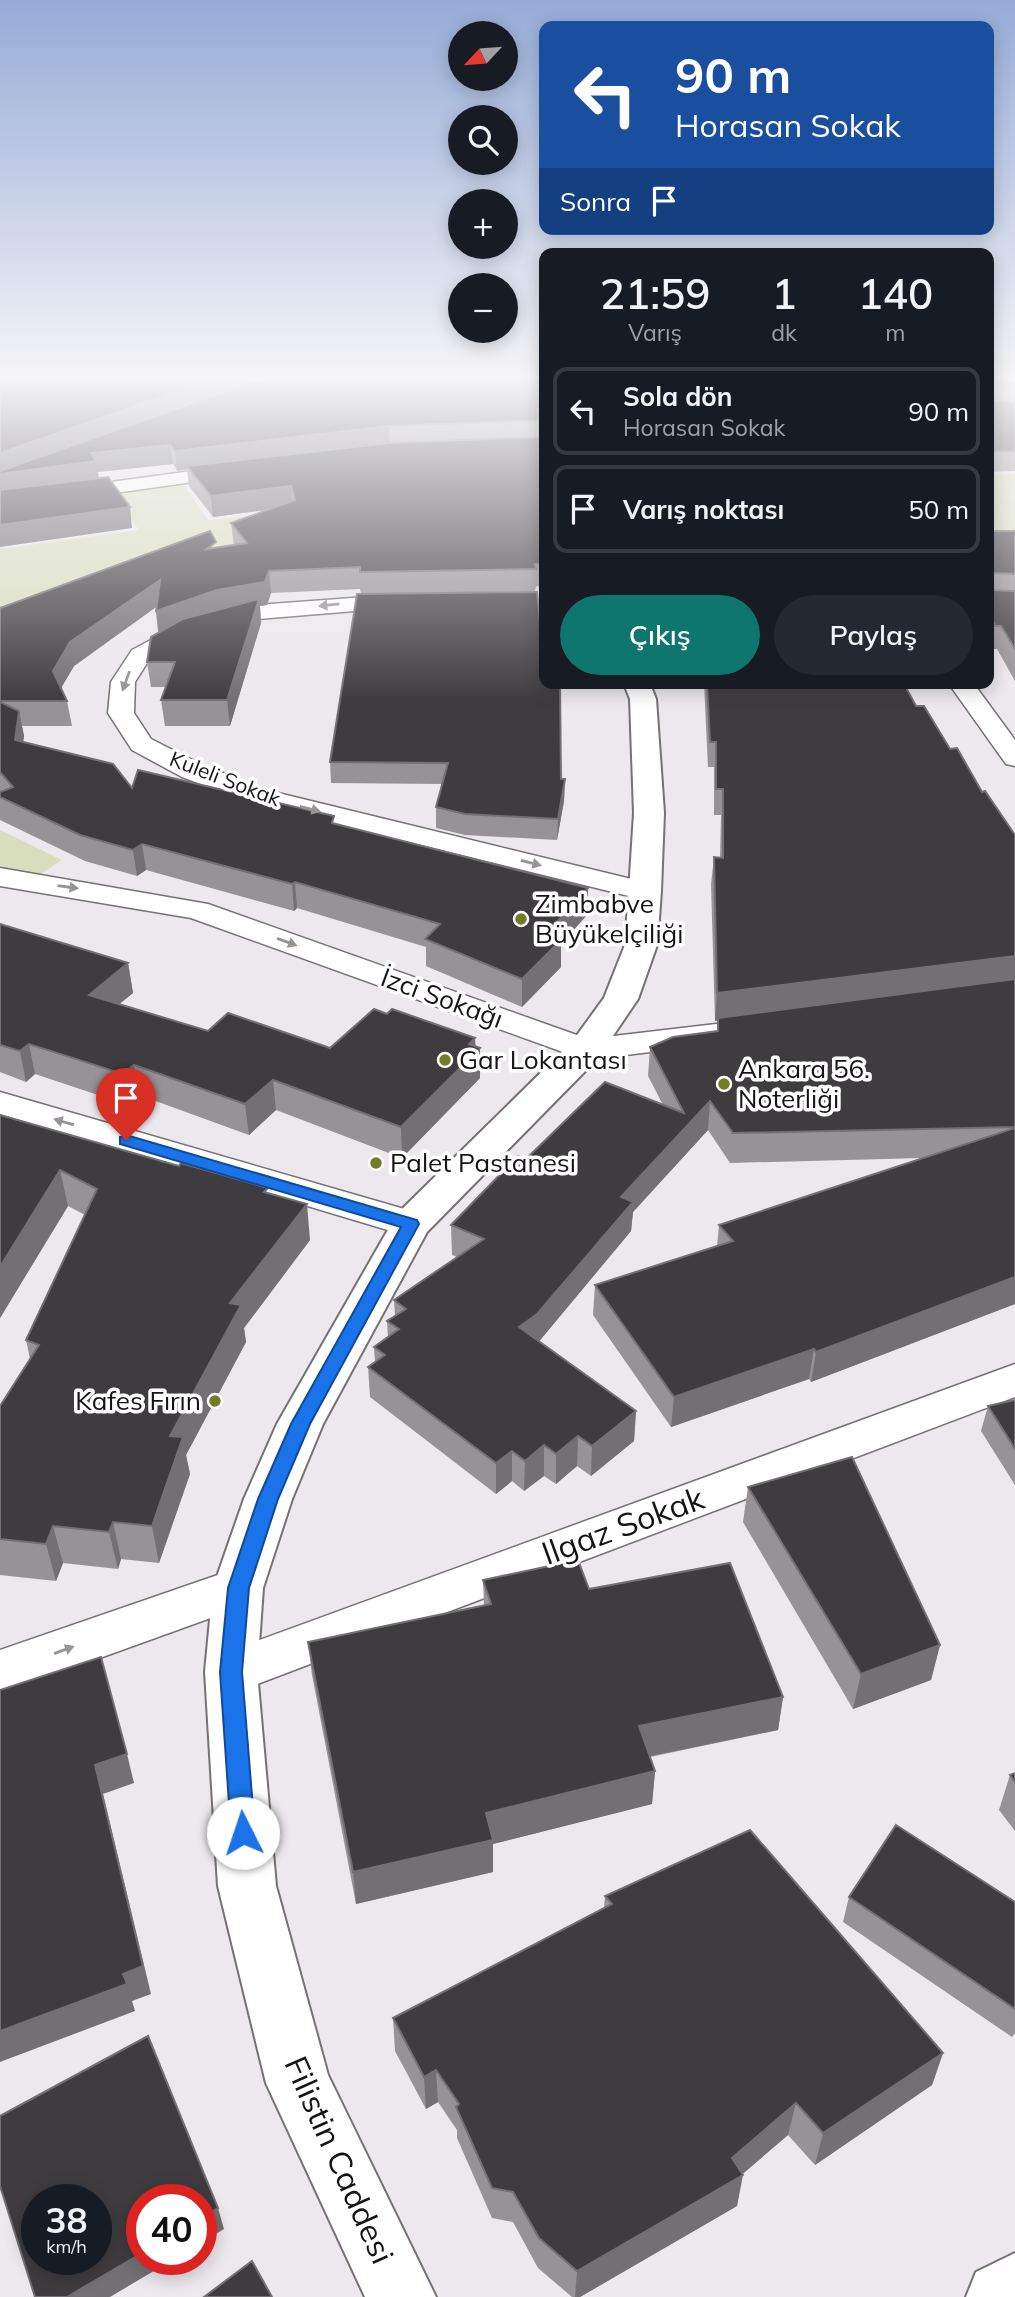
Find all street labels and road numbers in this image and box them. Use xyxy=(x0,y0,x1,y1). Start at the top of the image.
street label: Kuleli Sokak xyxy=(166,745,285,811)
street label: İzci Sokağı xyxy=(377,960,508,1035)
street label: Ilgaz Sokak xyxy=(536,1477,710,1573)
street label: Filistin Caddesi xyxy=(276,2050,403,2269)

